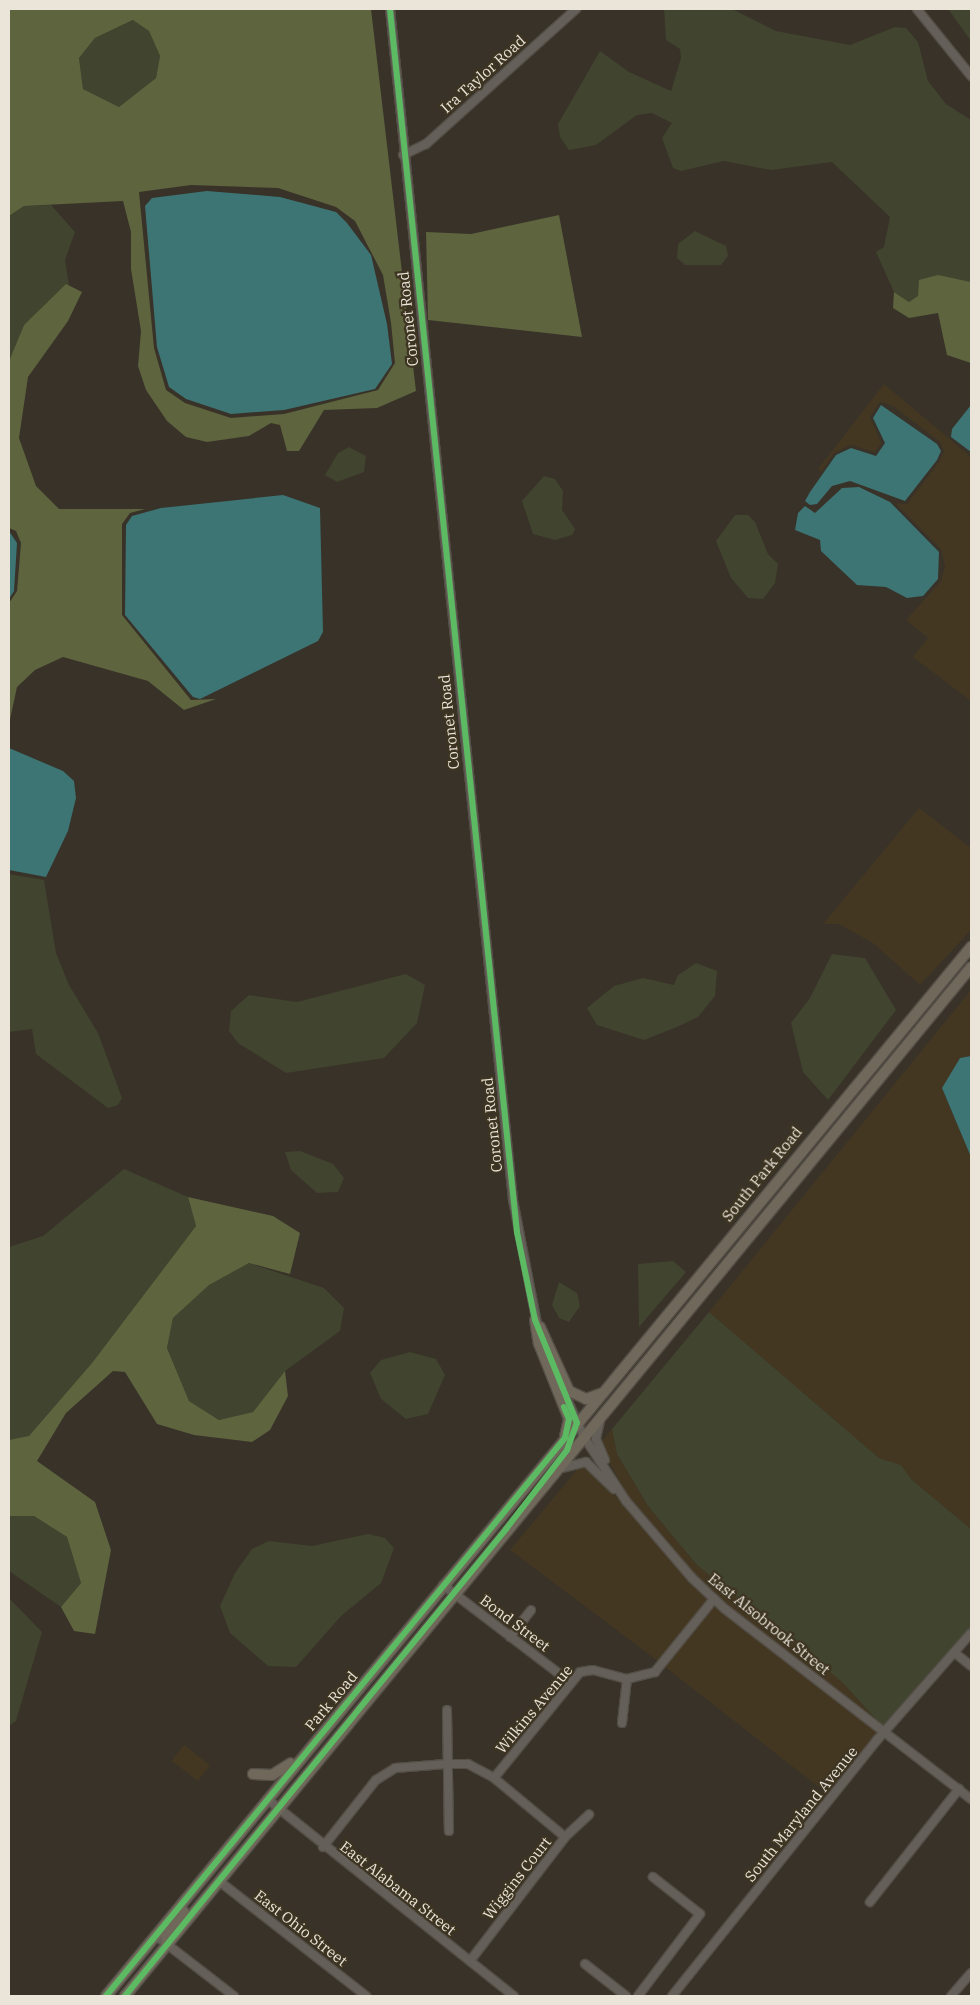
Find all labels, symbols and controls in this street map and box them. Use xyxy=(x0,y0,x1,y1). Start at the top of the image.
street label: Ira Taylor Road xyxy=(437,31,529,117)
street label: Coronet Road xyxy=(394,271,422,367)
street label: Coronet Road xyxy=(435,674,463,770)
street label: Coronet Road xyxy=(478,1077,506,1173)
street label: South Park Road xyxy=(718,1123,806,1225)
street label: East Alsobrook Street xyxy=(705,1569,833,1679)
street label: Bond Street xyxy=(477,1591,553,1655)
street label: Wilkins Avenue xyxy=(492,1661,576,1757)
street label: Park Road xyxy=(301,1668,361,1734)
street label: South Maryland Avenue xyxy=(741,1743,861,1885)
street label: Wiggins Court xyxy=(479,1833,555,1923)
street label: East Alabama Street xyxy=(337,1837,459,1939)
street label: East Ohio Street xyxy=(251,1886,351,1970)

